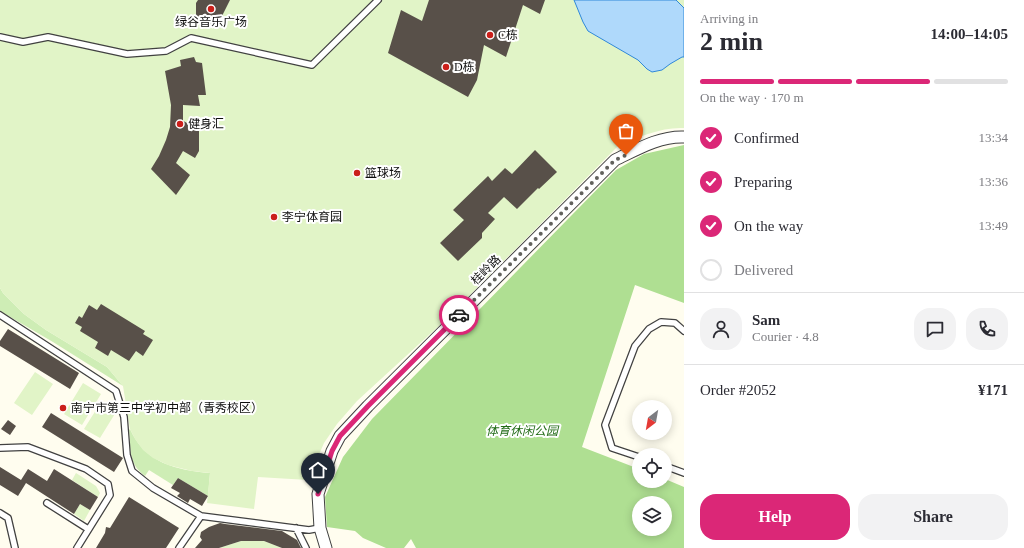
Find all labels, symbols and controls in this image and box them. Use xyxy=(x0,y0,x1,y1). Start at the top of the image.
marker: 绿谷音乐广场 xyxy=(206,4,216,14)
text: Arriving in xyxy=(700,11,758,26)
place label: 绿谷音乐广场 xyxy=(175,15,247,29)
text: 14:00–14:05 xyxy=(931,26,1008,42)
text: 2 min xyxy=(700,27,763,56)
place label: C栋 xyxy=(498,28,518,42)
marker: C栋 xyxy=(485,30,495,40)
place label: D栋 xyxy=(454,60,475,74)
marker: D栋 xyxy=(441,62,451,72)
text: On the way · 170 m xyxy=(700,90,804,105)
pin xyxy=(609,114,643,155)
place label: 健身汇 xyxy=(188,117,224,131)
marker: 健身汇 xyxy=(175,119,185,129)
icon: bag xyxy=(615,120,637,142)
icon: check xyxy=(700,127,722,149)
text: Confirmed xyxy=(734,130,799,146)
text: 13:34 xyxy=(978,130,1008,145)
place label: 篮球场 xyxy=(365,166,401,180)
marker: 篮球场 xyxy=(352,168,362,178)
icon: check xyxy=(700,171,722,193)
text: Preparing xyxy=(734,174,792,190)
text: 13:36 xyxy=(978,174,1008,189)
place label: 李宁体育园 xyxy=(282,210,342,224)
marker: 李宁体育园 xyxy=(269,212,279,222)
icon: check xyxy=(700,215,722,237)
text: On the way xyxy=(734,218,803,234)
text: 13:49 xyxy=(978,218,1008,233)
street label: 桂岭路 xyxy=(468,252,504,288)
text: Delivered xyxy=(734,262,793,278)
courier xyxy=(439,295,479,335)
icon: car xyxy=(448,304,470,326)
button: person xyxy=(700,308,742,350)
button: chat xyxy=(914,308,956,350)
button: phone xyxy=(966,308,1008,350)
text: Sam xyxy=(752,312,780,328)
text: Courier · 4.8 xyxy=(752,329,819,344)
text: Order #2052 xyxy=(700,382,776,398)
text: ¥171 xyxy=(978,382,1008,398)
north arrow xyxy=(632,400,672,440)
map controls xyxy=(632,400,672,536)
place label: 南宁市第三中学初中部（青秀校区） xyxy=(71,401,263,415)
marker: 南宁市第三中学初中部（青秀校区） xyxy=(58,403,68,413)
park label: 体育休闲公园 xyxy=(486,424,560,438)
button: locate xyxy=(632,448,672,488)
pin xyxy=(301,453,335,494)
icon: home xyxy=(307,459,329,481)
button: Help xyxy=(700,494,850,540)
button: Share xyxy=(858,494,1008,540)
button: layers xyxy=(632,496,672,536)

